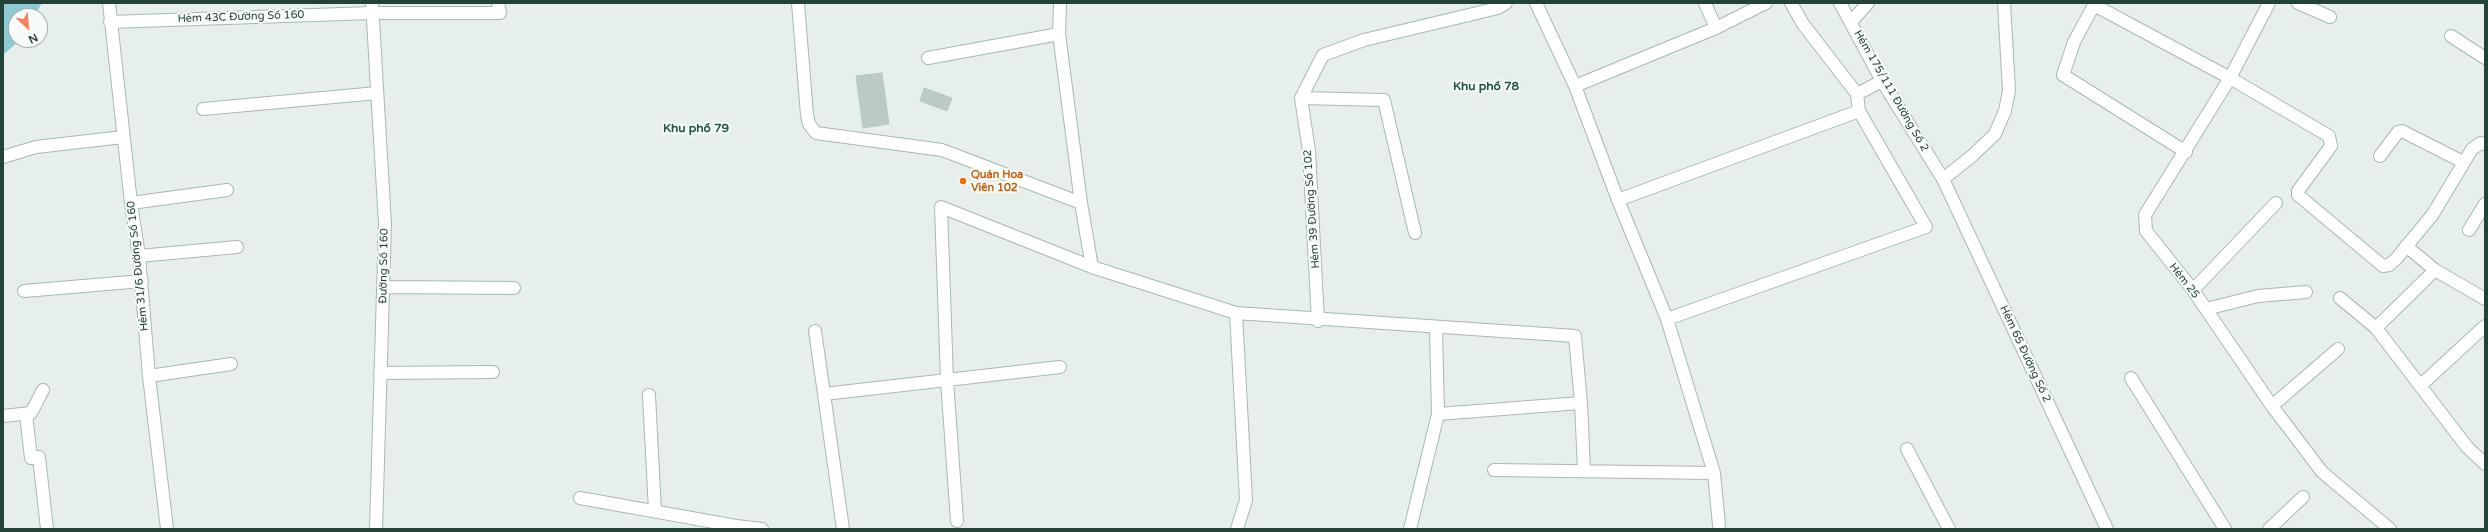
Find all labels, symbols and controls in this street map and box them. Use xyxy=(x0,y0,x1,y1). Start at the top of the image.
north arrow xyxy=(8,8,48,48)
street label: Hẻm 43C Đường Số 160 xyxy=(177,8,305,26)
street label: Hẻm 175/111 Đường Số 2 xyxy=(1851,28,1931,154)
text: N xyxy=(26,31,40,46)
district label: Khu phố 78 xyxy=(1453,80,1519,94)
district label: Khu phố 79 xyxy=(663,122,729,136)
street label: Hẻm 39 Đường Số 102 xyxy=(1301,149,1323,269)
place label: Quán Hoa Viên 102 xyxy=(971,168,1023,194)
marker: Quán Hoa Viên 102 xyxy=(958,176,968,186)
street label: Hẻm 31/6 Đường Số 160 xyxy=(125,200,151,332)
street label: Đường Số 160 xyxy=(377,228,391,304)
street label: Hẻm 25 xyxy=(2166,261,2202,301)
street label: Hẻm 65 Đường Số 2 xyxy=(1997,303,2053,405)

